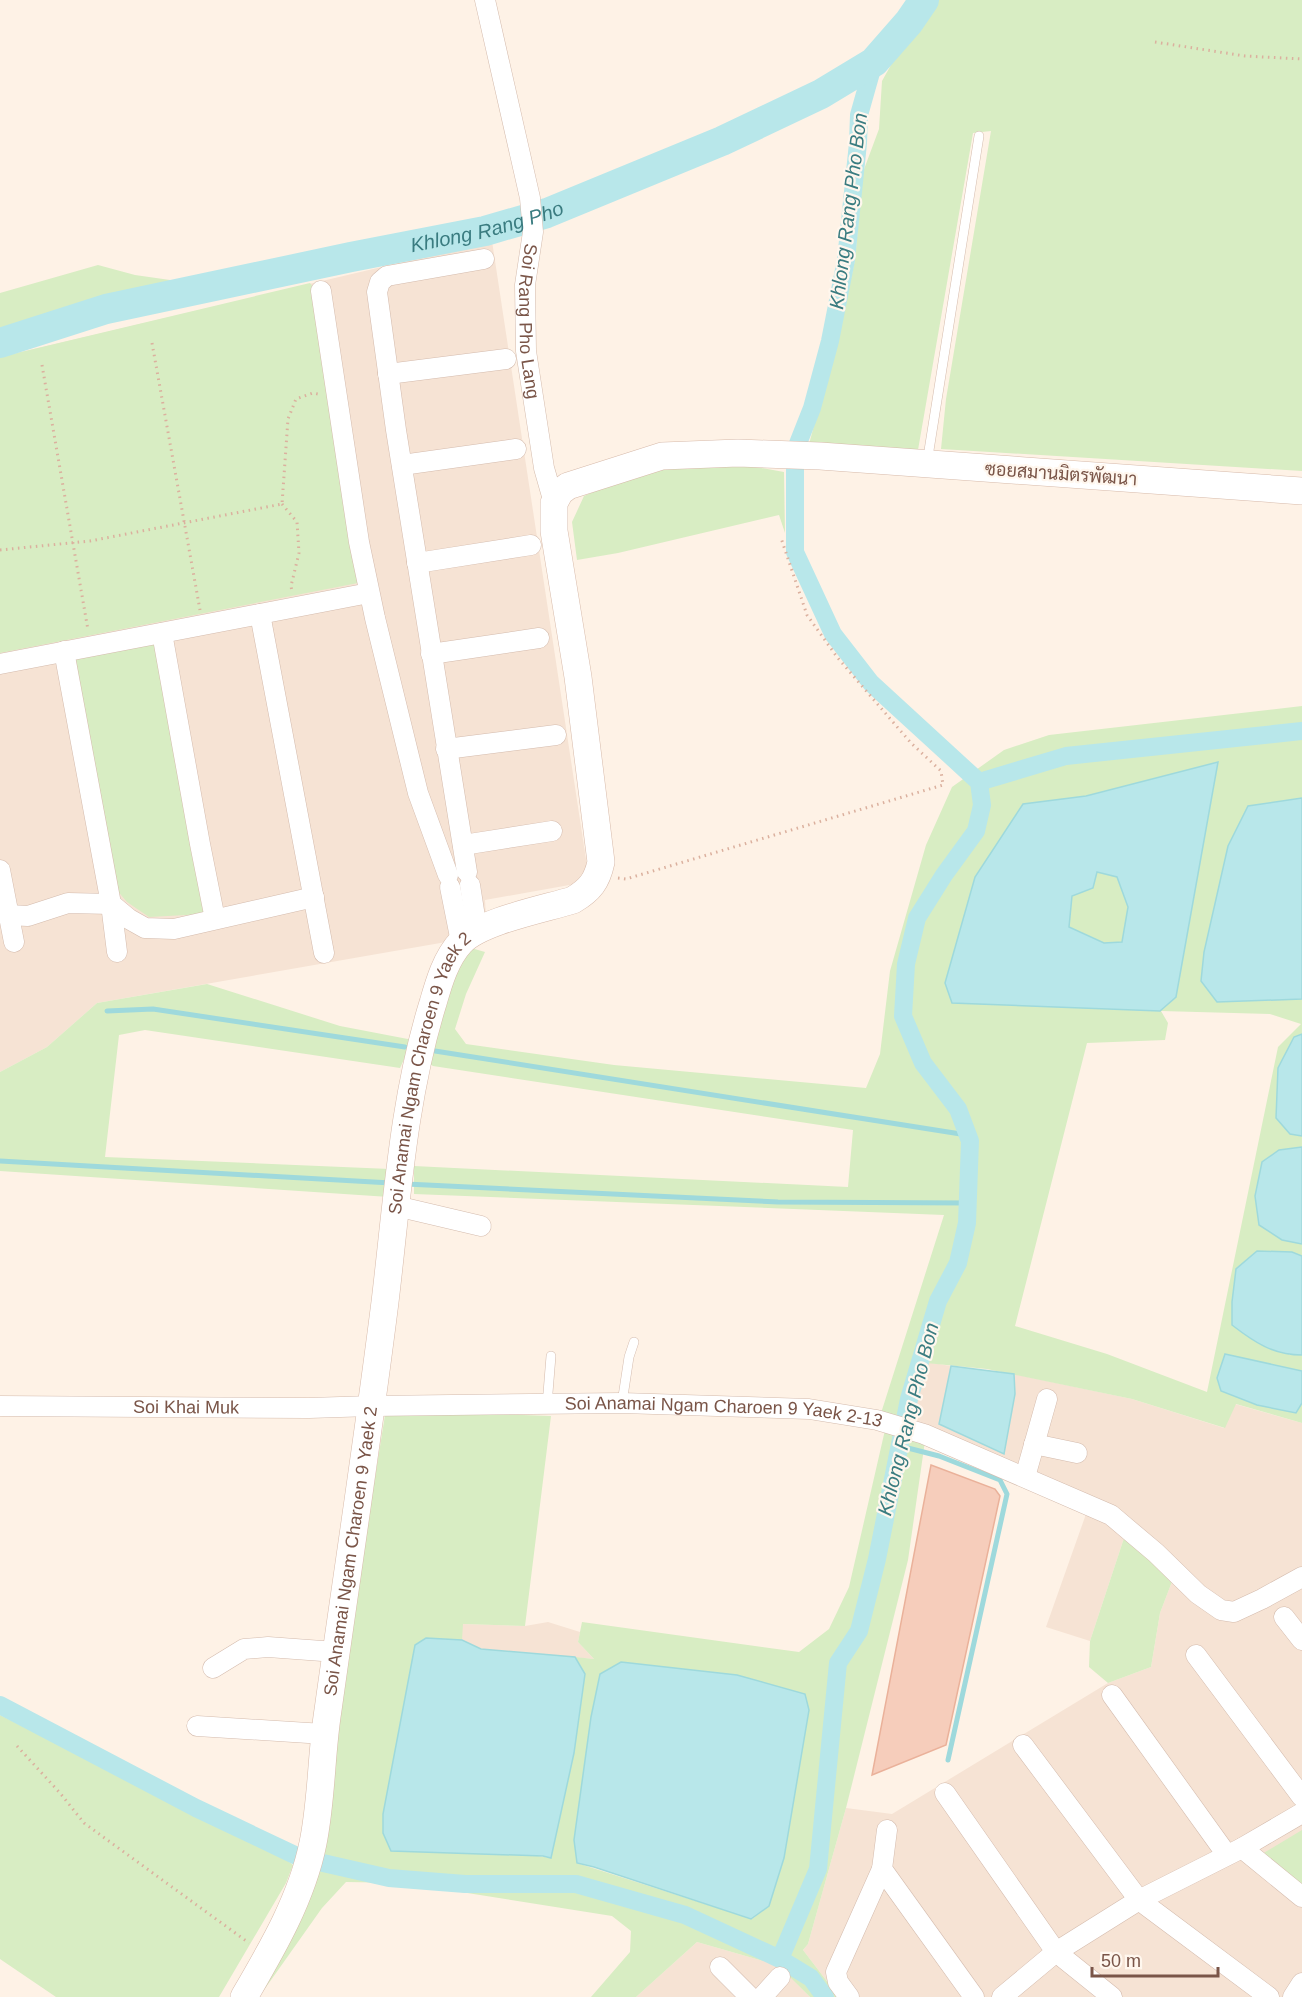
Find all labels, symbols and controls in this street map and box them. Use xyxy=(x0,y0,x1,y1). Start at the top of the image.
water label: Khlong Rang Pho Bon xyxy=(825,111,871,311)
water label: Khlong Rang Pho xyxy=(409,197,567,256)
street label: Soi Rang Pho Lang xyxy=(515,242,543,400)
street label: ซอยสมานมิตรพัฒนา xyxy=(984,458,1138,489)
street label: Soi Anamai Ngam Charoen 9 Yaek 2 xyxy=(385,928,475,1215)
water label: Khlong Rang Pho Bon xyxy=(873,1320,943,1518)
street label: Soi Anamai Ngam Charoen 9 Yaek 2-13 xyxy=(564,1393,885,1431)
street label: Soi Khai Muk xyxy=(133,1397,240,1418)
street label: Soi Anamai Ngam Charoen 9 Yaek 2 xyxy=(320,1405,381,1697)
scale bar xyxy=(1092,1940,1218,1978)
text: 50 m xyxy=(1101,1951,1141,1971)

